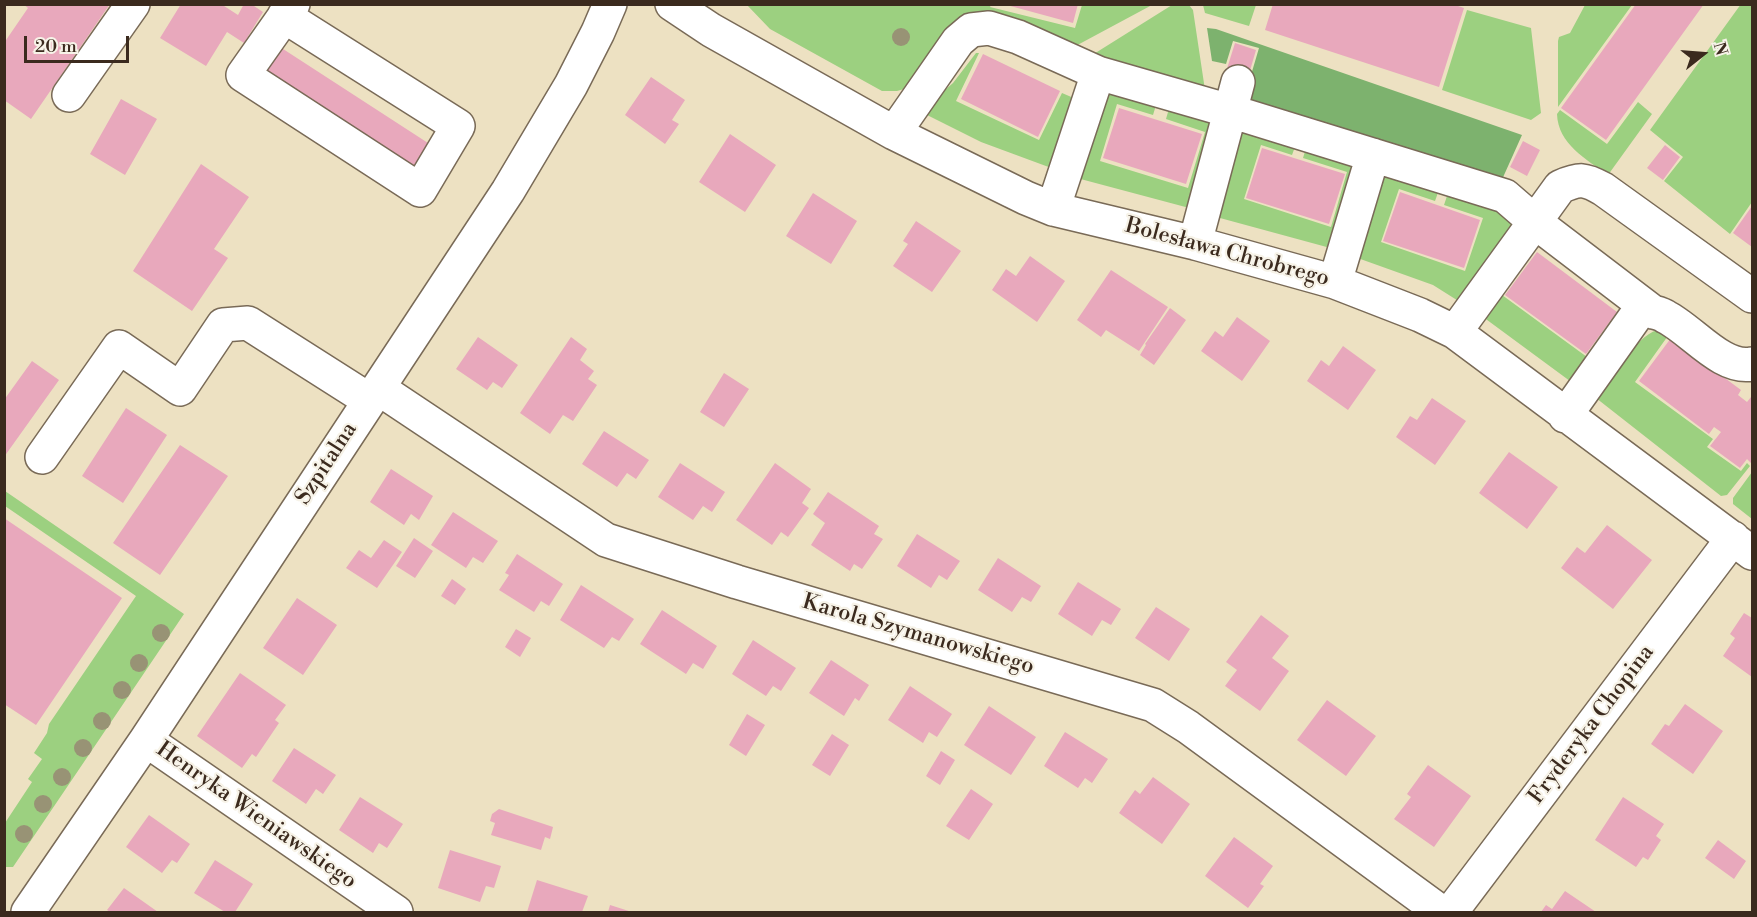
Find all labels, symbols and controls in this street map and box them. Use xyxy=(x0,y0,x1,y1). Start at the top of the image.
scale bar xyxy=(27,24,132,62)
north arrow xyxy=(1673,24,1733,84)
text: 20 m xyxy=(35,35,77,58)
text: N xyxy=(1709,40,1732,58)
street label: Bolesława Chrobrego xyxy=(1122,213,1332,293)
street label: Szpitalna xyxy=(291,418,363,510)
street label: Karola Szymanowskiego xyxy=(799,589,1037,681)
street label: Fryderyka Chopina xyxy=(1524,640,1660,810)
street label: Henryka Wieniawskiego xyxy=(151,737,361,895)

